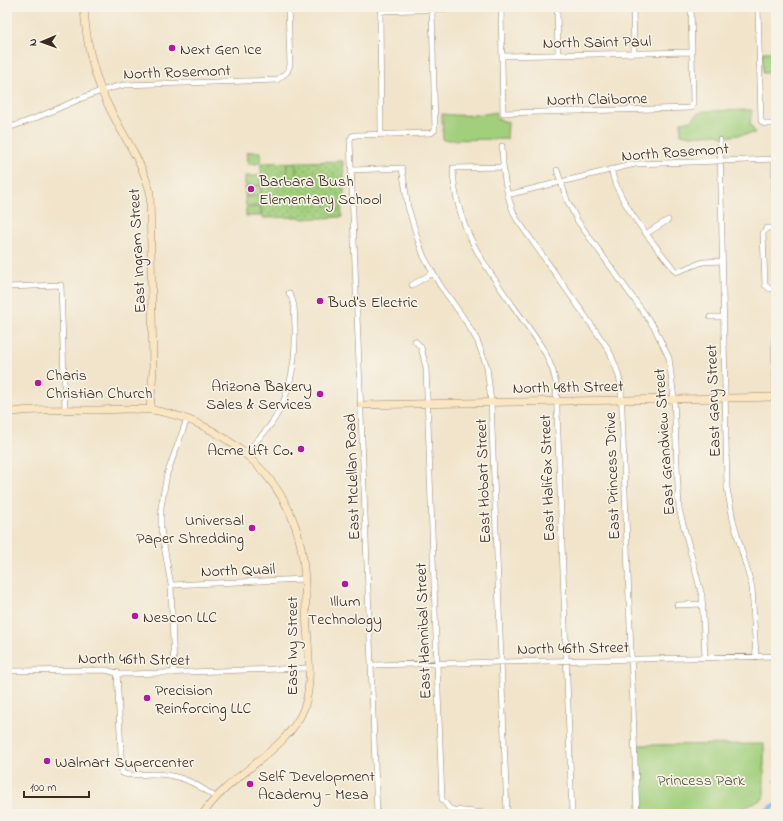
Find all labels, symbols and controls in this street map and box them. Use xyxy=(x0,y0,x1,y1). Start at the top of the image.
north arrow xyxy=(22,22,62,62)
street label: North Saint Paul xyxy=(542,30,652,56)
text: N xyxy=(25,38,41,46)
place label: Next Gen Ice xyxy=(180,38,262,62)
marker: Next Gen Ice xyxy=(167,43,177,53)
street label: North Rosemont xyxy=(123,59,232,87)
street label: North Claiborne xyxy=(546,87,648,113)
street label: North Rosemont xyxy=(621,137,730,169)
place label: Barbara Bush Elementary School xyxy=(258,170,382,212)
marker: Barbara Bush Elementary School xyxy=(246,184,256,194)
street label: East Ingram Street xyxy=(123,187,153,314)
place label: Bud's Electric xyxy=(327,291,419,315)
marker: Bud's Electric xyxy=(315,296,325,306)
street label: East Gary Street xyxy=(700,344,728,458)
place label: Charis Christian Church xyxy=(46,364,152,406)
street label: East Grandview Street xyxy=(648,367,682,516)
place label: Arizona Bakery Sales & Services xyxy=(206,375,312,417)
street label: North 48th Street xyxy=(512,375,624,401)
marker: Charis Christian Church xyxy=(33,378,43,388)
marker: Arizona Bakery Sales & Services xyxy=(315,389,325,399)
street label: East Princess Drive xyxy=(599,411,627,540)
street label: East McLellan Road xyxy=(339,413,367,541)
street label: East Halifax Street xyxy=(534,413,562,542)
street label: East Hobart Street xyxy=(470,418,498,544)
place label: Acme Lift Co. xyxy=(207,439,293,463)
marker: Acme Lift Co. xyxy=(296,444,306,454)
place label: Universal Paper Shredding xyxy=(136,509,244,551)
marker: Universal Paper Shredding xyxy=(247,523,257,533)
street label: North Quail xyxy=(200,558,276,584)
street label: East Hannibal Street xyxy=(410,562,438,700)
marker: Illum Technology xyxy=(340,579,350,589)
place label: Illum Technology xyxy=(308,590,382,632)
street label: East Ivy Street xyxy=(281,596,305,696)
place label: Nescon LLC xyxy=(143,606,217,630)
marker: Nescon LLC xyxy=(130,611,140,621)
street label: North 46th Street xyxy=(517,636,630,662)
street label: North 46th Street xyxy=(78,647,191,673)
place label: Precision Reinforcing LLC xyxy=(155,679,251,721)
marker: Precision Reinforcing LLC xyxy=(142,693,152,703)
place label: Walmart Supercenter xyxy=(55,751,194,775)
marker: Walmart Supercenter xyxy=(42,756,52,766)
place label: Self Development Academy - Mesa xyxy=(258,765,375,807)
park label: Princess Park xyxy=(657,769,746,793)
scale bar xyxy=(24,773,89,799)
text: 100 m xyxy=(30,779,57,797)
marker: Self Development Academy - Mesa xyxy=(245,779,255,789)

